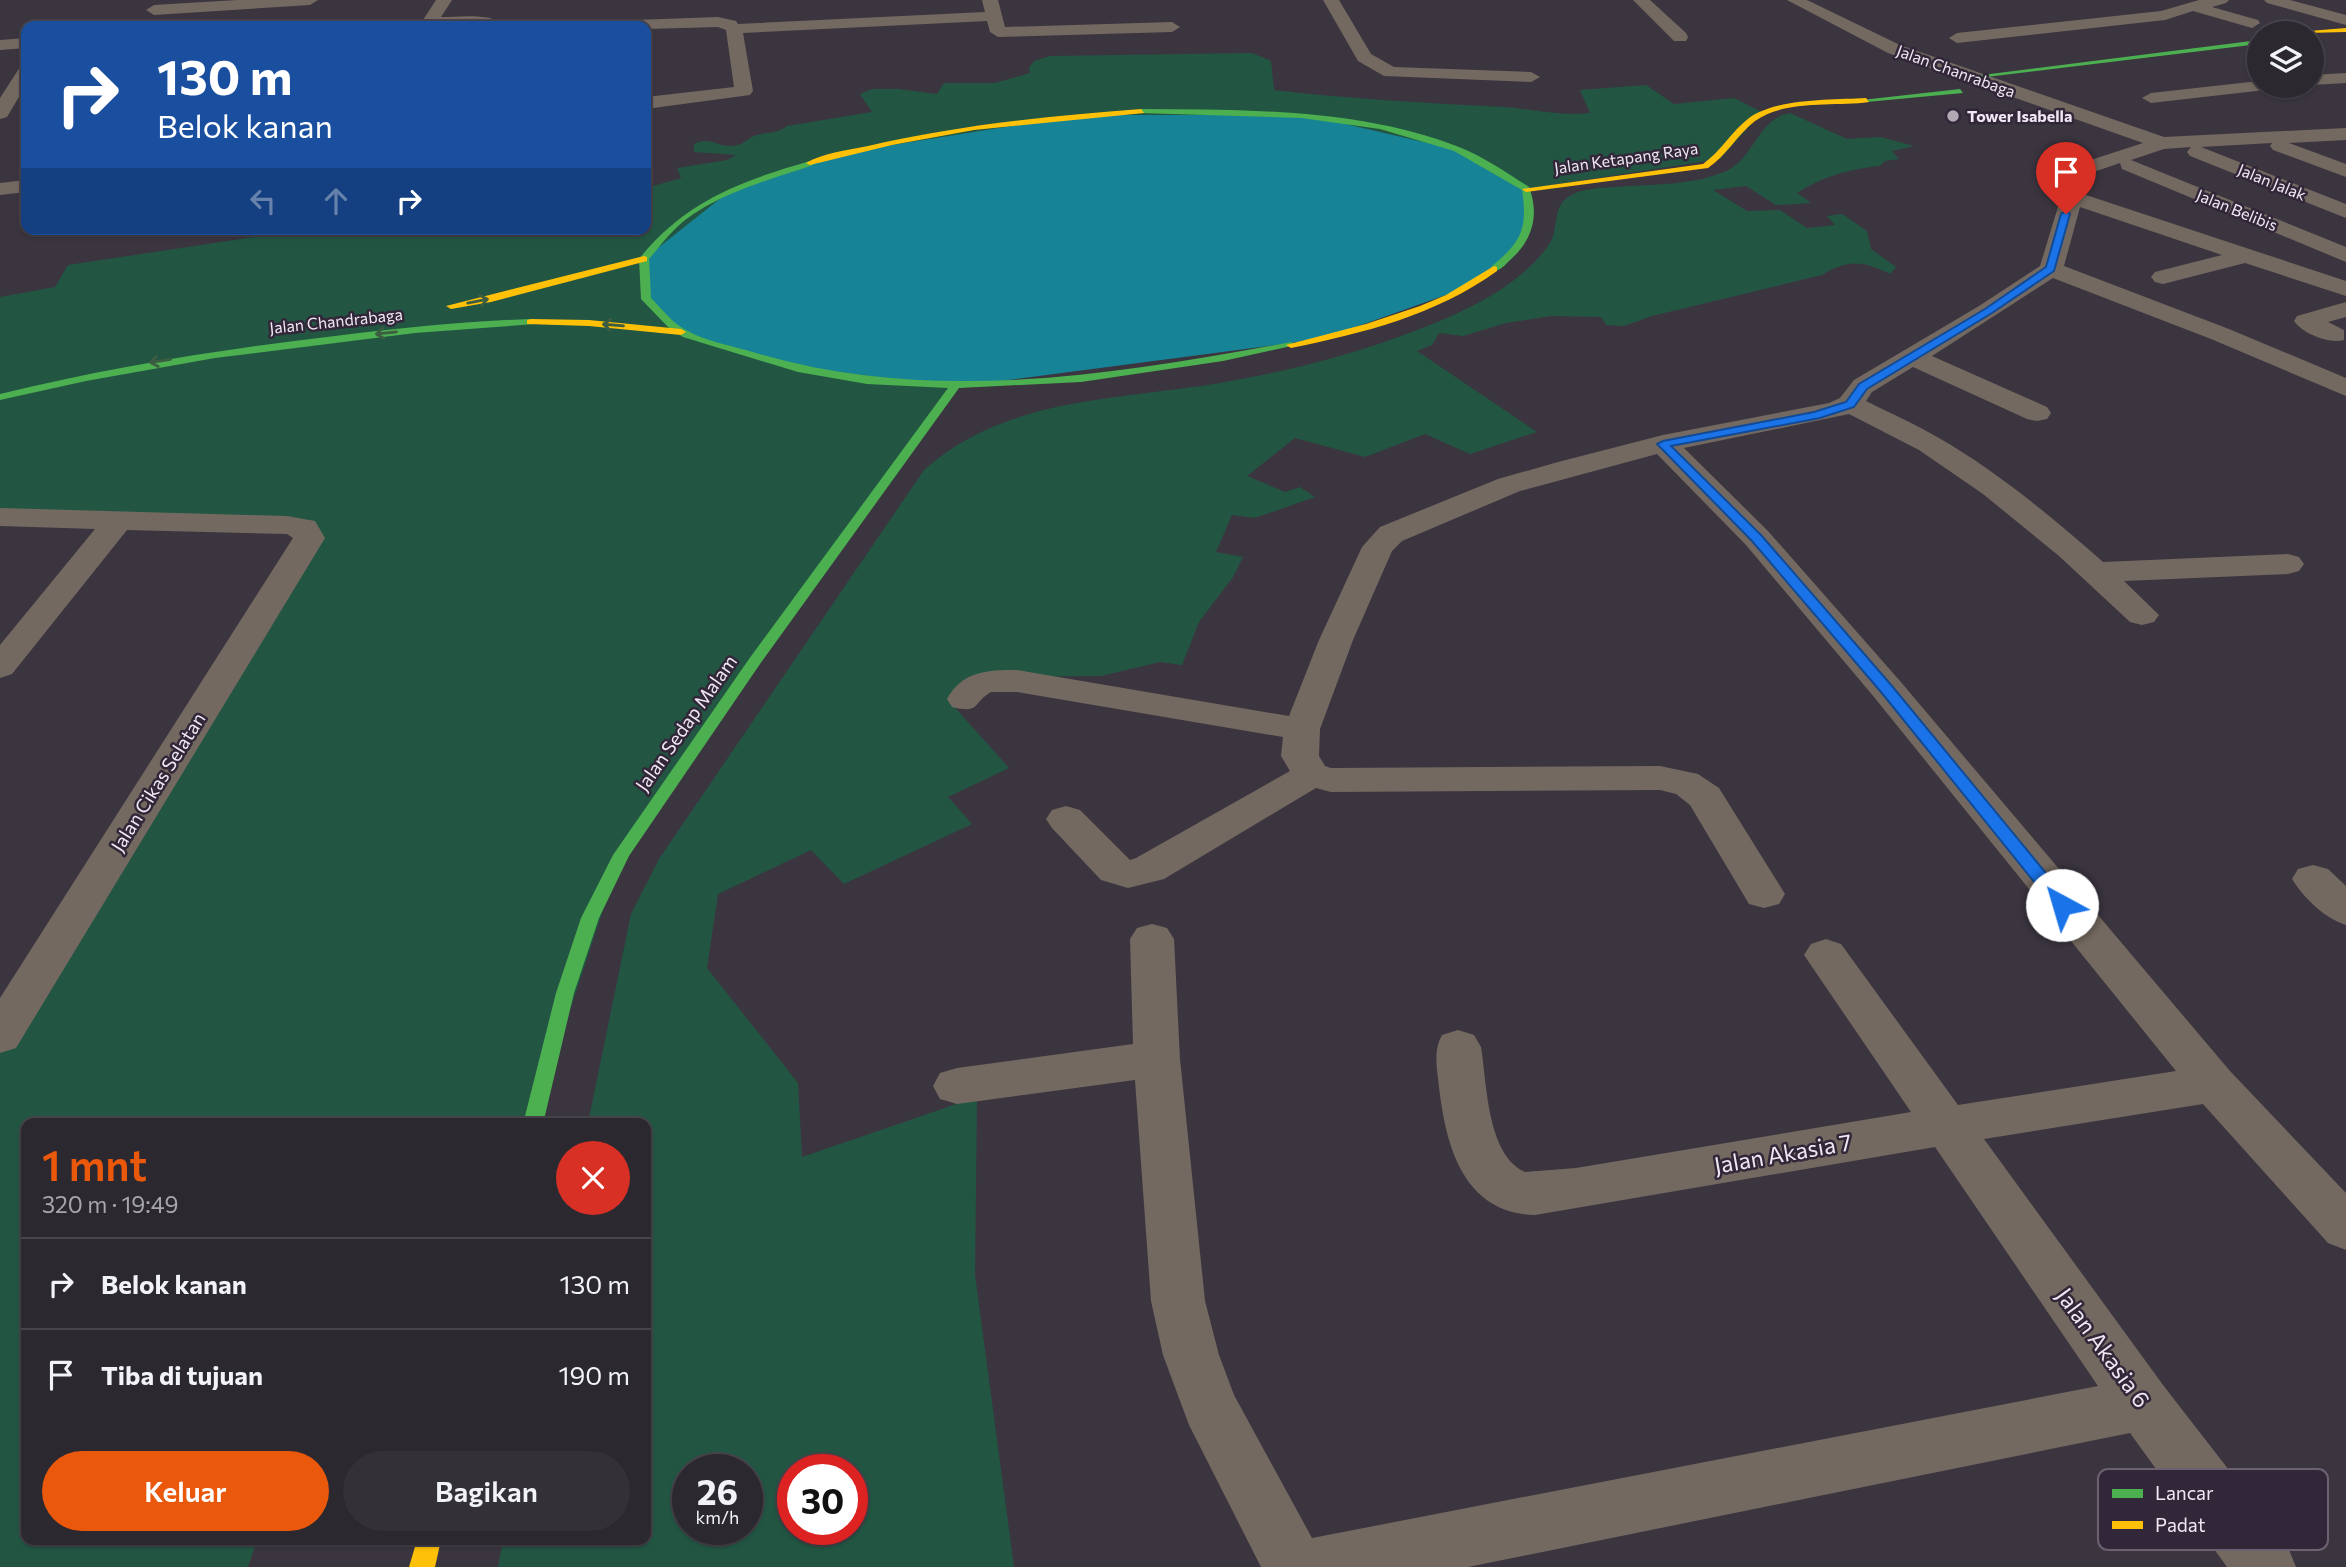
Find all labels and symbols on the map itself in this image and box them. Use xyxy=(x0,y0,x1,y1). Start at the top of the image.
street label: Jalan Chanrabaga xyxy=(1894,40,2018,101)
place label: Tower Isabella xyxy=(1967,106,2072,125)
marker: Tower Isabella xyxy=(1945,108,1961,124)
street label: Jalan Ketapang Raya xyxy=(1553,138,1699,177)
pin xyxy=(2036,142,2096,214)
street label: Jalan Jalak xyxy=(2235,159,2309,204)
street label: Jalan Belibis xyxy=(2194,185,2280,234)
one-way arrow xyxy=(466,294,489,308)
street label: Jalan Chandrabaga xyxy=(268,304,404,337)
one-way arrow xyxy=(602,319,625,332)
one-way arrow xyxy=(375,327,398,340)
one-way arrow xyxy=(150,355,172,368)
street label: Jalan Sedap Malam xyxy=(630,650,741,795)
street label: Jalan Cikas Selatan xyxy=(106,708,210,856)
position arrow xyxy=(2025,868,2099,942)
street label: Jalan Akasia 7 xyxy=(1712,1127,1854,1179)
street label: Jalan Akasia 6 xyxy=(2051,1282,2157,1413)
speed limit sign: 30 xyxy=(777,1454,868,1545)
legend xyxy=(2098,1469,2328,1550)
text: Lancar xyxy=(2155,1481,2214,1504)
text: Padat xyxy=(2155,1513,2206,1536)

